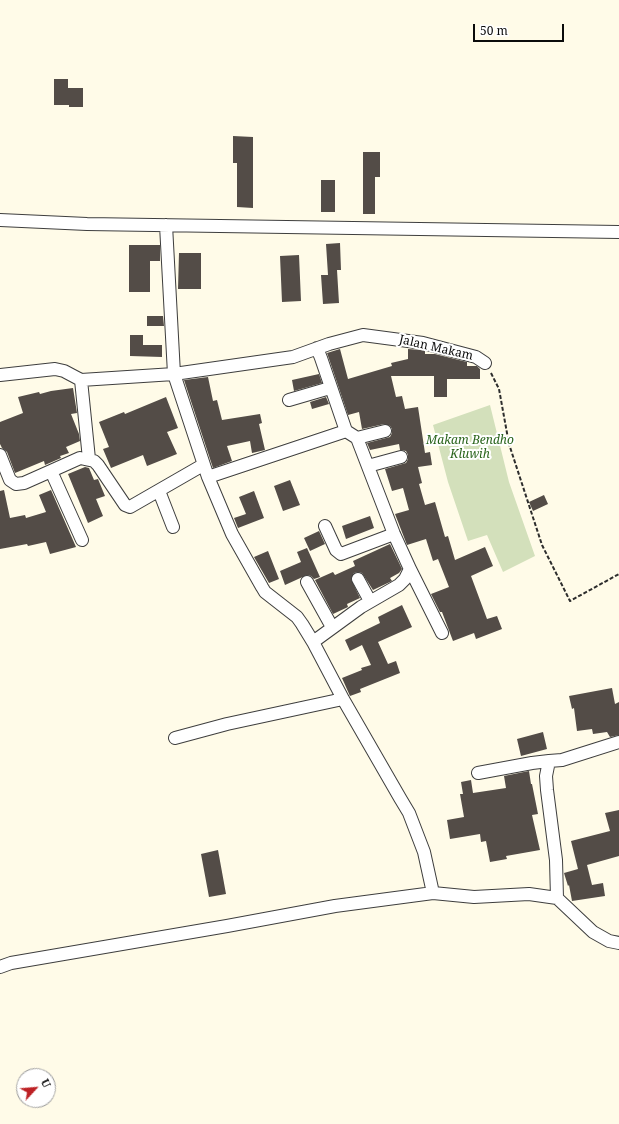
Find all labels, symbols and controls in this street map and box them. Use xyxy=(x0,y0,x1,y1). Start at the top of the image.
scale bar xyxy=(475,16,566,42)
text: 50 m xyxy=(480,22,508,39)
street label: Jalan Makam xyxy=(398,332,474,364)
park label: Makam Bendho Kluwih xyxy=(426,434,514,462)
north arrow xyxy=(16,1068,56,1108)
text: U xyxy=(38,1076,55,1090)

